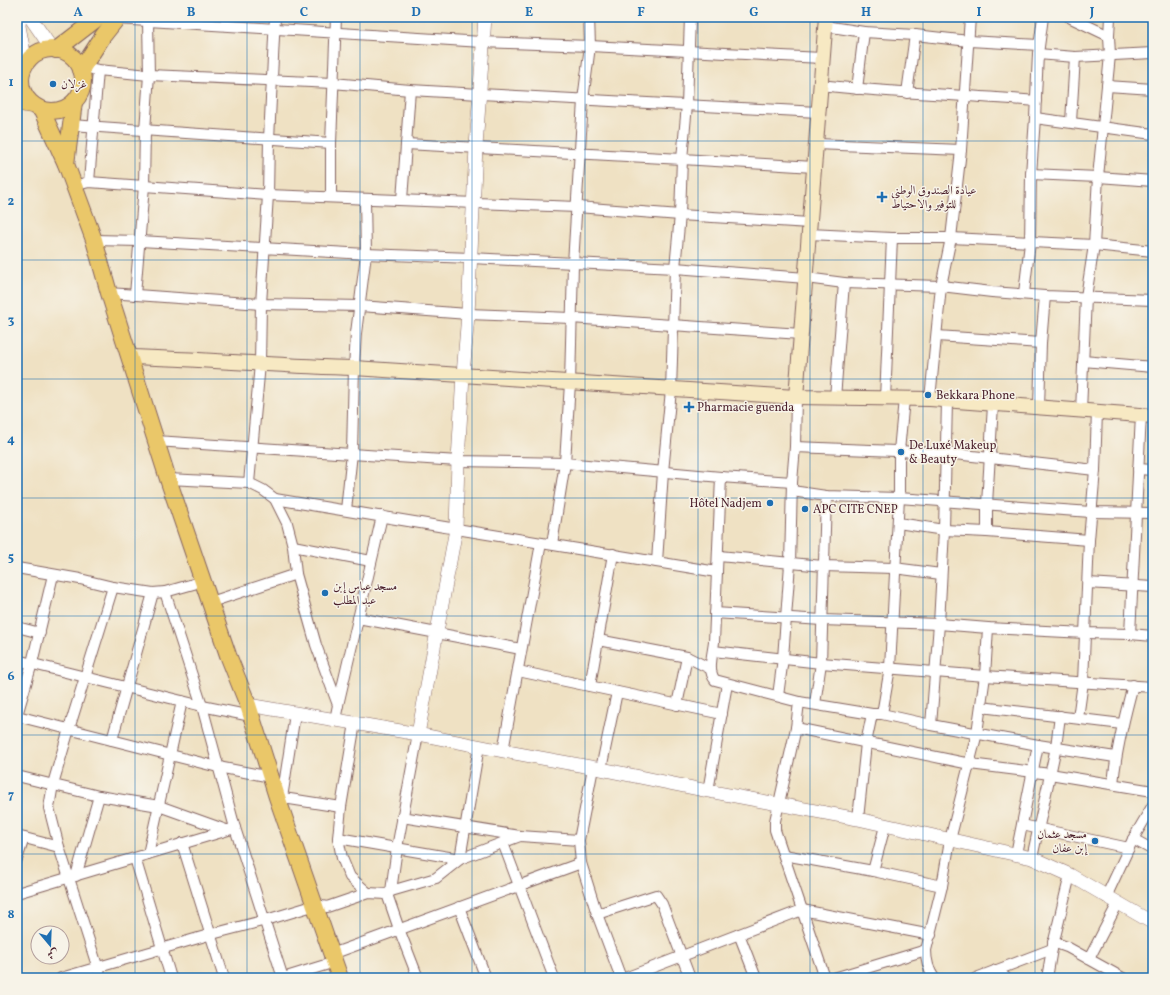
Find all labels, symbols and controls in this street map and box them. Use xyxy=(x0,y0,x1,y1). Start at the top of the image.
text: A xyxy=(73,4,83,22)
text: B xyxy=(187,4,196,22)
text: C xyxy=(300,4,308,22)
text: D xyxy=(411,4,421,22)
text: E xyxy=(525,4,533,22)
text: F xyxy=(637,4,645,22)
text: G xyxy=(749,4,759,22)
text: H xyxy=(861,4,871,22)
text: I xyxy=(977,4,982,22)
text: J xyxy=(1089,4,1095,22)
text: 1 xyxy=(8,74,14,92)
place label: غزلان xyxy=(61,77,87,93)
marker: غزلان xyxy=(48,79,58,89)
place label: عيادة الصندوق الوطني للتوفير والاحتياط xyxy=(891,183,977,213)
marker: عيادة الصندوق الوطني للتوفير والاحتياط xyxy=(876,191,888,203)
text: 2 xyxy=(8,193,15,211)
text: 3 xyxy=(8,312,15,330)
place label: Bekkara Phone xyxy=(936,388,1015,404)
marker: Bekkara Phone xyxy=(923,390,933,400)
place label: Pharmacie guenda xyxy=(697,400,794,416)
marker: Pharmacie guenda xyxy=(684,402,694,412)
text: 4 xyxy=(7,431,15,449)
place label: De Luxé Makeup & Beauty xyxy=(909,438,996,468)
marker: De Luxé Makeup & Beauty xyxy=(896,447,906,457)
place label: Hôtel Nadjem xyxy=(689,496,762,512)
marker: Hôtel Nadjem xyxy=(765,498,775,508)
place label: APC CITE CNEP xyxy=(813,502,898,518)
marker: APC CITE CNEP xyxy=(800,504,810,514)
text: 5 xyxy=(8,549,14,567)
place label: مسجد عباس إبن عبد المطلب xyxy=(333,579,397,609)
marker: مسجد عباس إبن عبد المطلب xyxy=(320,588,330,598)
text: 6 xyxy=(7,668,15,686)
text: 7 xyxy=(8,787,14,805)
place label: مسجد عثمان إبن عفان xyxy=(1037,827,1088,857)
marker: مسجد عثمان إبن عفان xyxy=(1090,836,1100,846)
text: 8 xyxy=(7,906,15,924)
north arrow xyxy=(30,925,70,965)
text: ش xyxy=(45,944,60,962)

